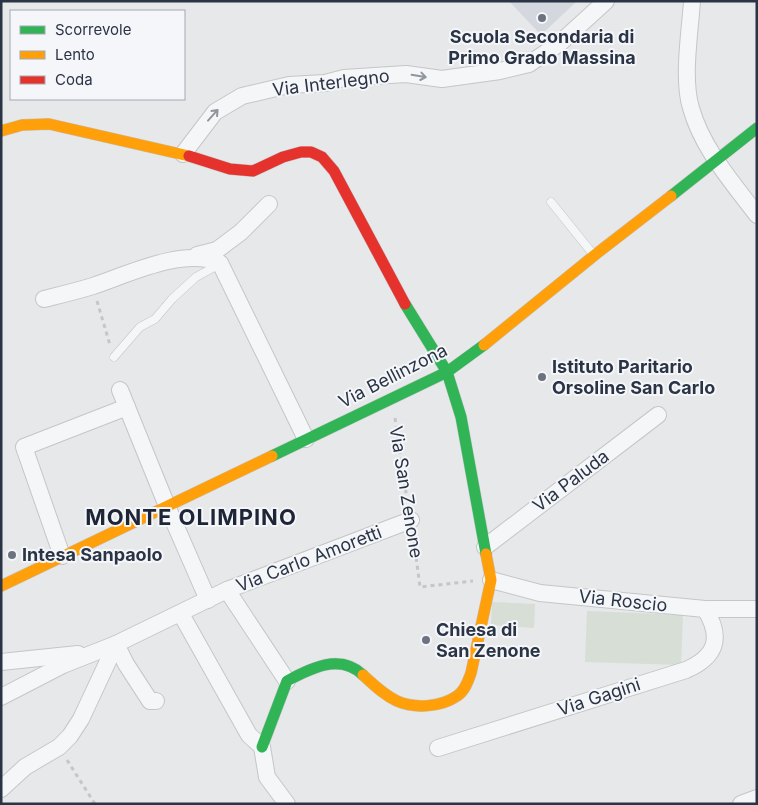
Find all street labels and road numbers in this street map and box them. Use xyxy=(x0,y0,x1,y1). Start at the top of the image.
street label: Via Interlegno xyxy=(271,65,391,100)
street label: Via Bellinzona xyxy=(335,339,451,412)
street label: Via San Zenone xyxy=(386,424,427,560)
street label: Via Paluda xyxy=(529,445,613,516)
street label: Via Carlo Amoretti xyxy=(233,521,385,596)
street label: Via Roscio xyxy=(578,585,668,616)
street label: Via Gagini xyxy=(555,673,643,720)

